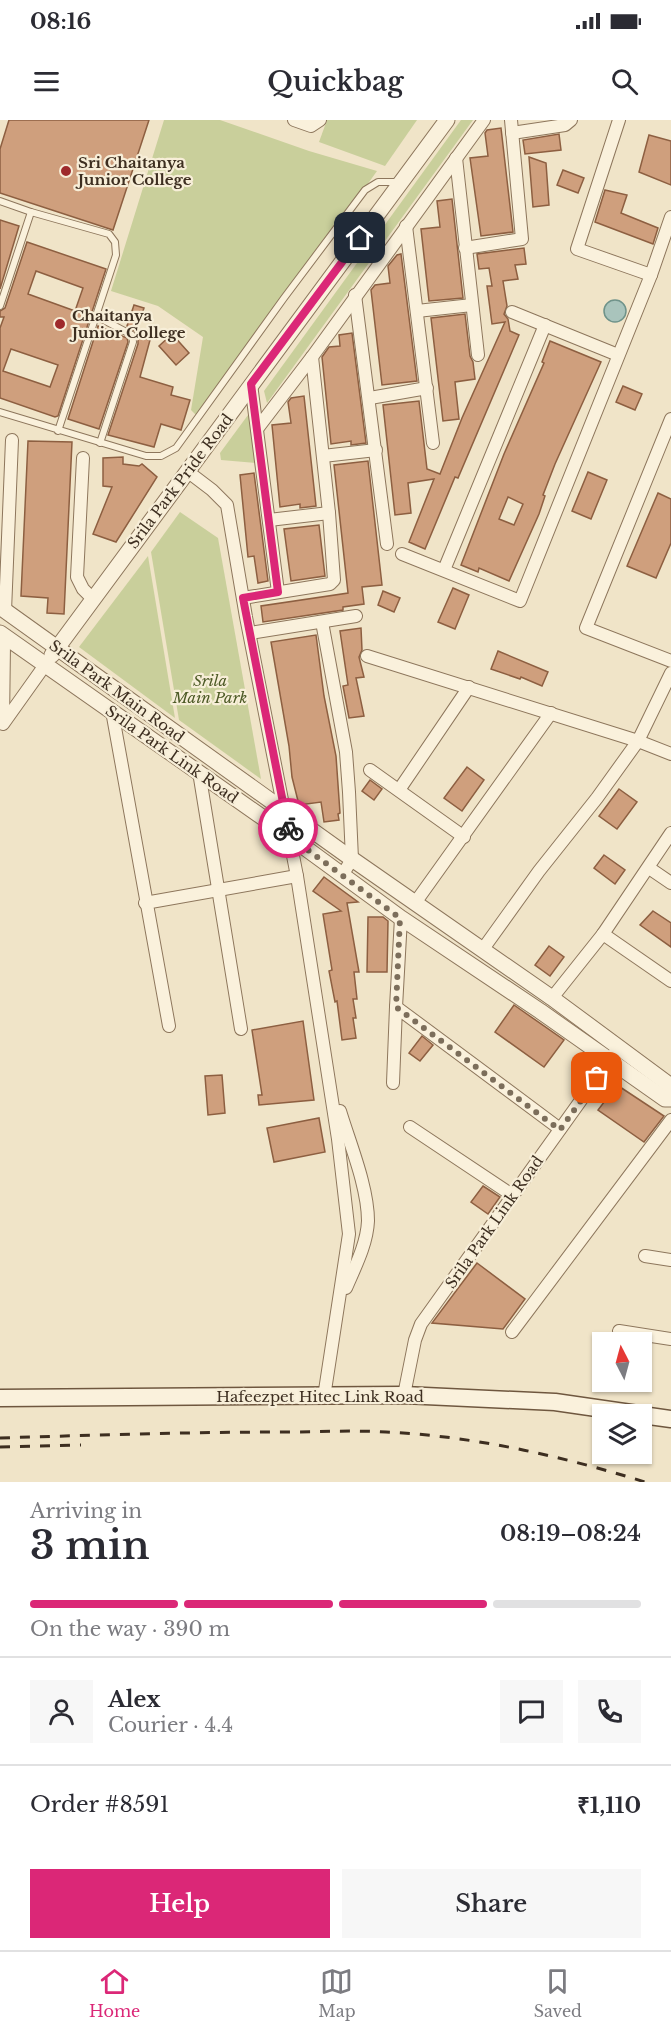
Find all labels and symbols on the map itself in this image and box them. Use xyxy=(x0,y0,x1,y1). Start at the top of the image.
place label: Sri Chaitanya Junior College xyxy=(75,153,192,189)
marker: Sri Chaitanya Junior College xyxy=(59,164,73,178)
pin xyxy=(334,212,385,263)
place label: Chaitanya Junior College xyxy=(69,306,186,342)
marker: Chaitanya Junior College xyxy=(53,317,67,331)
street label: Srila Park Pride Road xyxy=(123,410,237,552)
street label: Srila Park Main Road xyxy=(46,636,188,746)
park label: Srila Main Park xyxy=(172,671,247,707)
street label: Srila Park Link Road xyxy=(102,701,242,807)
courier xyxy=(258,798,318,858)
pin xyxy=(571,1052,622,1103)
street label: Srila Park Link Road xyxy=(441,1152,547,1292)
north arrow xyxy=(592,1332,652,1392)
street label: Hafeezpet Hitec Link Road xyxy=(216,1387,424,1406)

